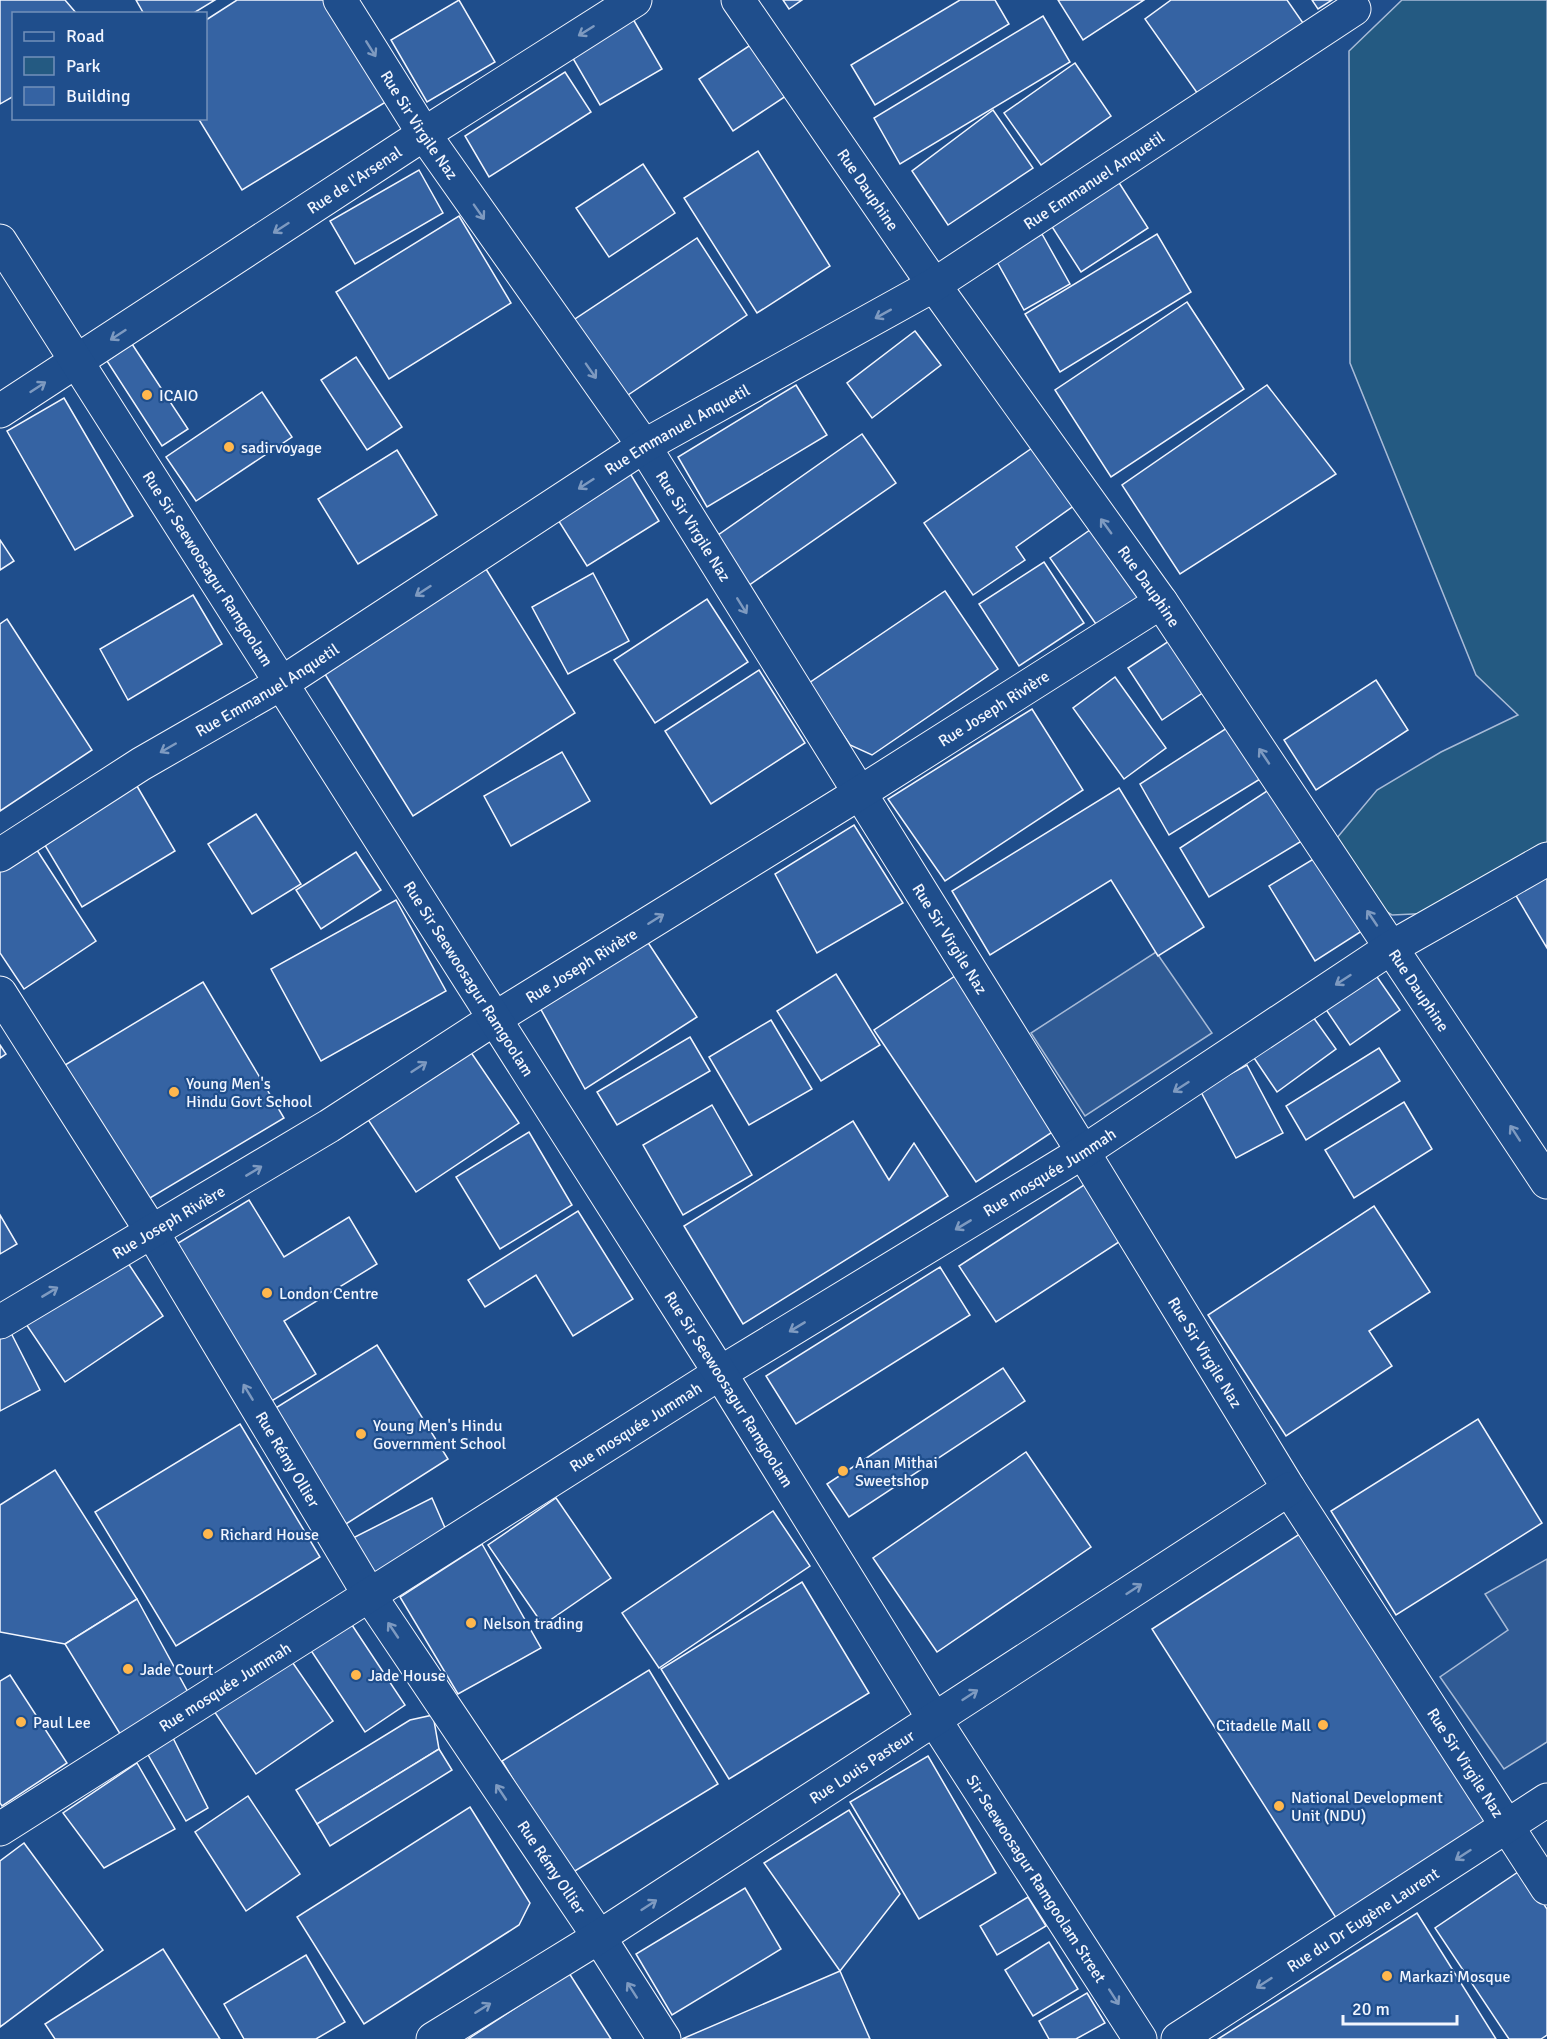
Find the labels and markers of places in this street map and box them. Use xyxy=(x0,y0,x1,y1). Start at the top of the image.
place label: ICAIO xyxy=(159,386,198,406)
marker: ICAIO xyxy=(140,388,154,402)
place label: sadirvoyage xyxy=(241,438,322,458)
marker: sadirvoyage xyxy=(222,440,236,454)
place label: Young Men's Hindu Govt School xyxy=(186,1074,312,1112)
marker: Young Men's Hindu Govt School xyxy=(167,1085,181,1099)
place label: London Centre xyxy=(279,1284,379,1304)
marker: London Centre xyxy=(260,1286,274,1300)
place label: Young Men's Hindu Government School xyxy=(373,1416,507,1454)
marker: Young Men's Hindu Government School xyxy=(354,1427,368,1441)
place label: Anan Mithai Sweetshop xyxy=(855,1453,938,1491)
marker: Anan Mithai Sweetshop xyxy=(836,1464,850,1478)
place label: Richard House xyxy=(220,1525,319,1545)
marker: Richard House xyxy=(201,1527,215,1541)
place label: Nelson trading xyxy=(483,1614,584,1634)
marker: Nelson trading xyxy=(464,1616,478,1630)
place label: Jade Court xyxy=(140,1660,214,1680)
marker: Jade Court xyxy=(121,1662,135,1676)
place label: Jade House xyxy=(368,1666,446,1686)
marker: Jade House xyxy=(349,1668,363,1682)
place label: Paul Lee xyxy=(33,1713,91,1733)
marker: Paul Lee xyxy=(14,1715,28,1729)
place label: Citadelle Mall xyxy=(1216,1716,1311,1736)
marker: Citadelle Mall xyxy=(1316,1718,1330,1732)
place label: National Development Unit (NDU) xyxy=(1291,1788,1443,1826)
marker: National Development Unit (NDU) xyxy=(1272,1799,1286,1813)
place label: Markazi Mosque xyxy=(1399,1967,1510,1987)
marker: Markazi Mosque xyxy=(1380,1969,1394,1983)

